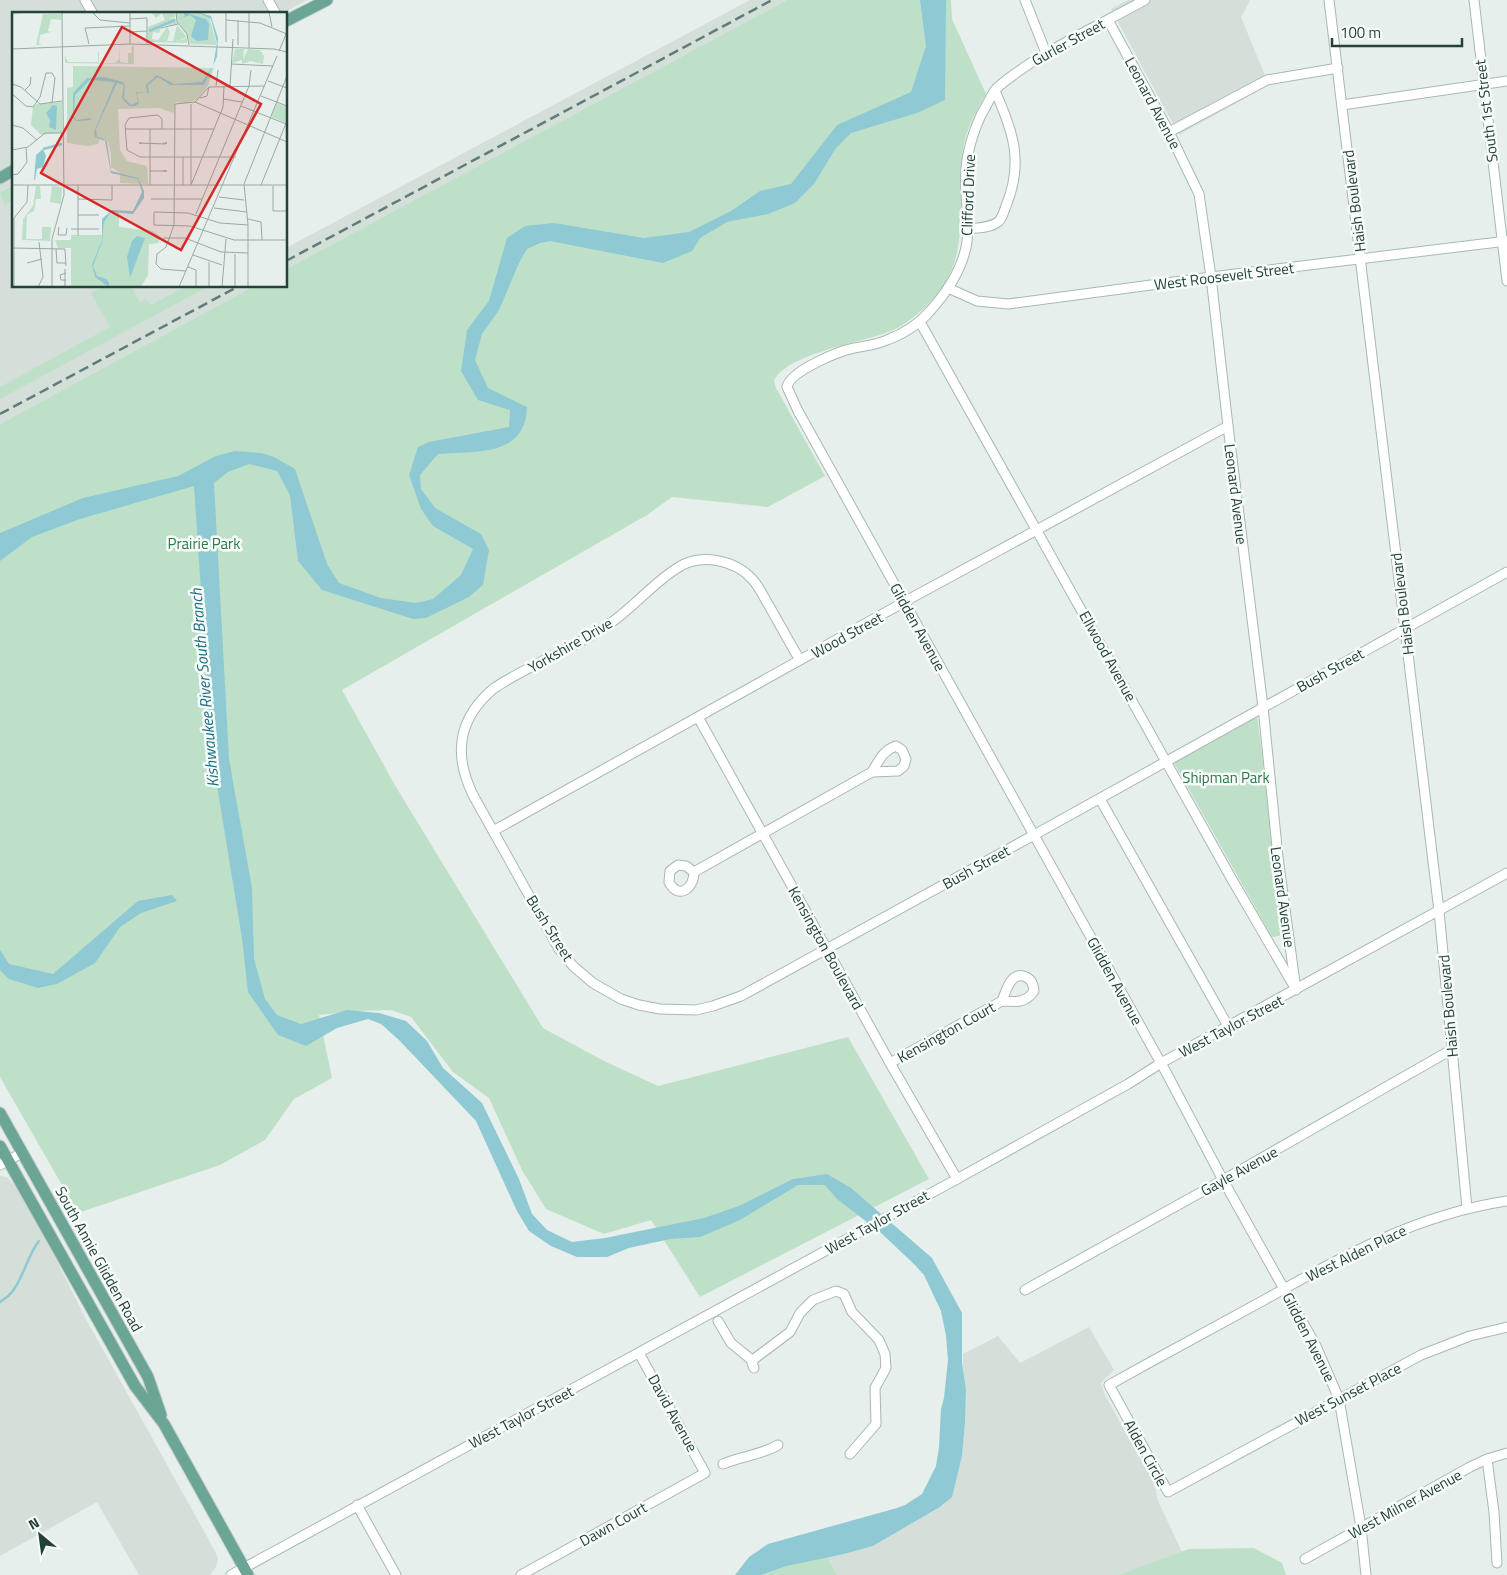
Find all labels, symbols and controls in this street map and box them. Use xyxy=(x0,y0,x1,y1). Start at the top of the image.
inset map xyxy=(12,12,288,288)
street label: Gurler Street xyxy=(1027,12,1109,72)
scale bar xyxy=(1332,15,1462,47)
text: 100 m xyxy=(1340,21,1381,44)
street label: Leonard Avenue xyxy=(1119,53,1187,153)
street label: South 1st Street xyxy=(1468,58,1504,164)
street label: Haish Boulevard xyxy=(1336,149,1372,253)
street label: Clifford Drive xyxy=(955,154,981,236)
street label: West Roosevelt Street xyxy=(1153,256,1296,296)
street label: Leonard Avenue xyxy=(1218,442,1254,546)
park label: Prairie Park xyxy=(168,532,240,555)
street label: Haish Boulevard xyxy=(1384,552,1420,656)
street label: Glidden Avenue xyxy=(884,579,952,675)
water label: Kishwaukee River South Branch xyxy=(183,587,225,788)
street label: Wood Street xyxy=(807,606,888,664)
street label: Ellwood Avenue xyxy=(1074,606,1142,706)
street label: Yorkshire Drive xyxy=(523,611,617,679)
street label: Bush Street xyxy=(1292,642,1369,698)
park label: Shipman Park xyxy=(1182,766,1270,789)
street label: Bush Street xyxy=(938,839,1015,895)
street label: Leonard Avenue xyxy=(1265,845,1301,949)
street label: Kensington Boulevard xyxy=(782,882,870,1014)
street label: Bush Street xyxy=(521,890,580,966)
street label: Glidden Avenue xyxy=(1081,933,1149,1029)
street label: Haish Boulevard xyxy=(1432,954,1464,1058)
street label: West Taylor Street xyxy=(1174,988,1288,1063)
street label: Kensington Court xyxy=(893,995,1000,1068)
street label: Gayle Avenue xyxy=(1196,1140,1282,1202)
street label: South Annie Glidden Road xyxy=(49,1182,149,1336)
street label: West Taylor Street xyxy=(821,1183,934,1260)
street label: West Alden Place xyxy=(1302,1219,1410,1287)
street label: Glidden Avenue xyxy=(1277,1288,1341,1386)
street label: West Sunset Place xyxy=(1291,1356,1405,1432)
street label: David Avenue xyxy=(642,1370,704,1456)
street label: West Taylor Street xyxy=(464,1379,578,1454)
street label: Alden Circle xyxy=(1118,1415,1174,1491)
street label: West Milner Avenue xyxy=(1344,1463,1466,1545)
street label: Dawn Court xyxy=(575,1496,652,1552)
north arrow xyxy=(15,1510,65,1560)
text: N xyxy=(24,1512,43,1535)

